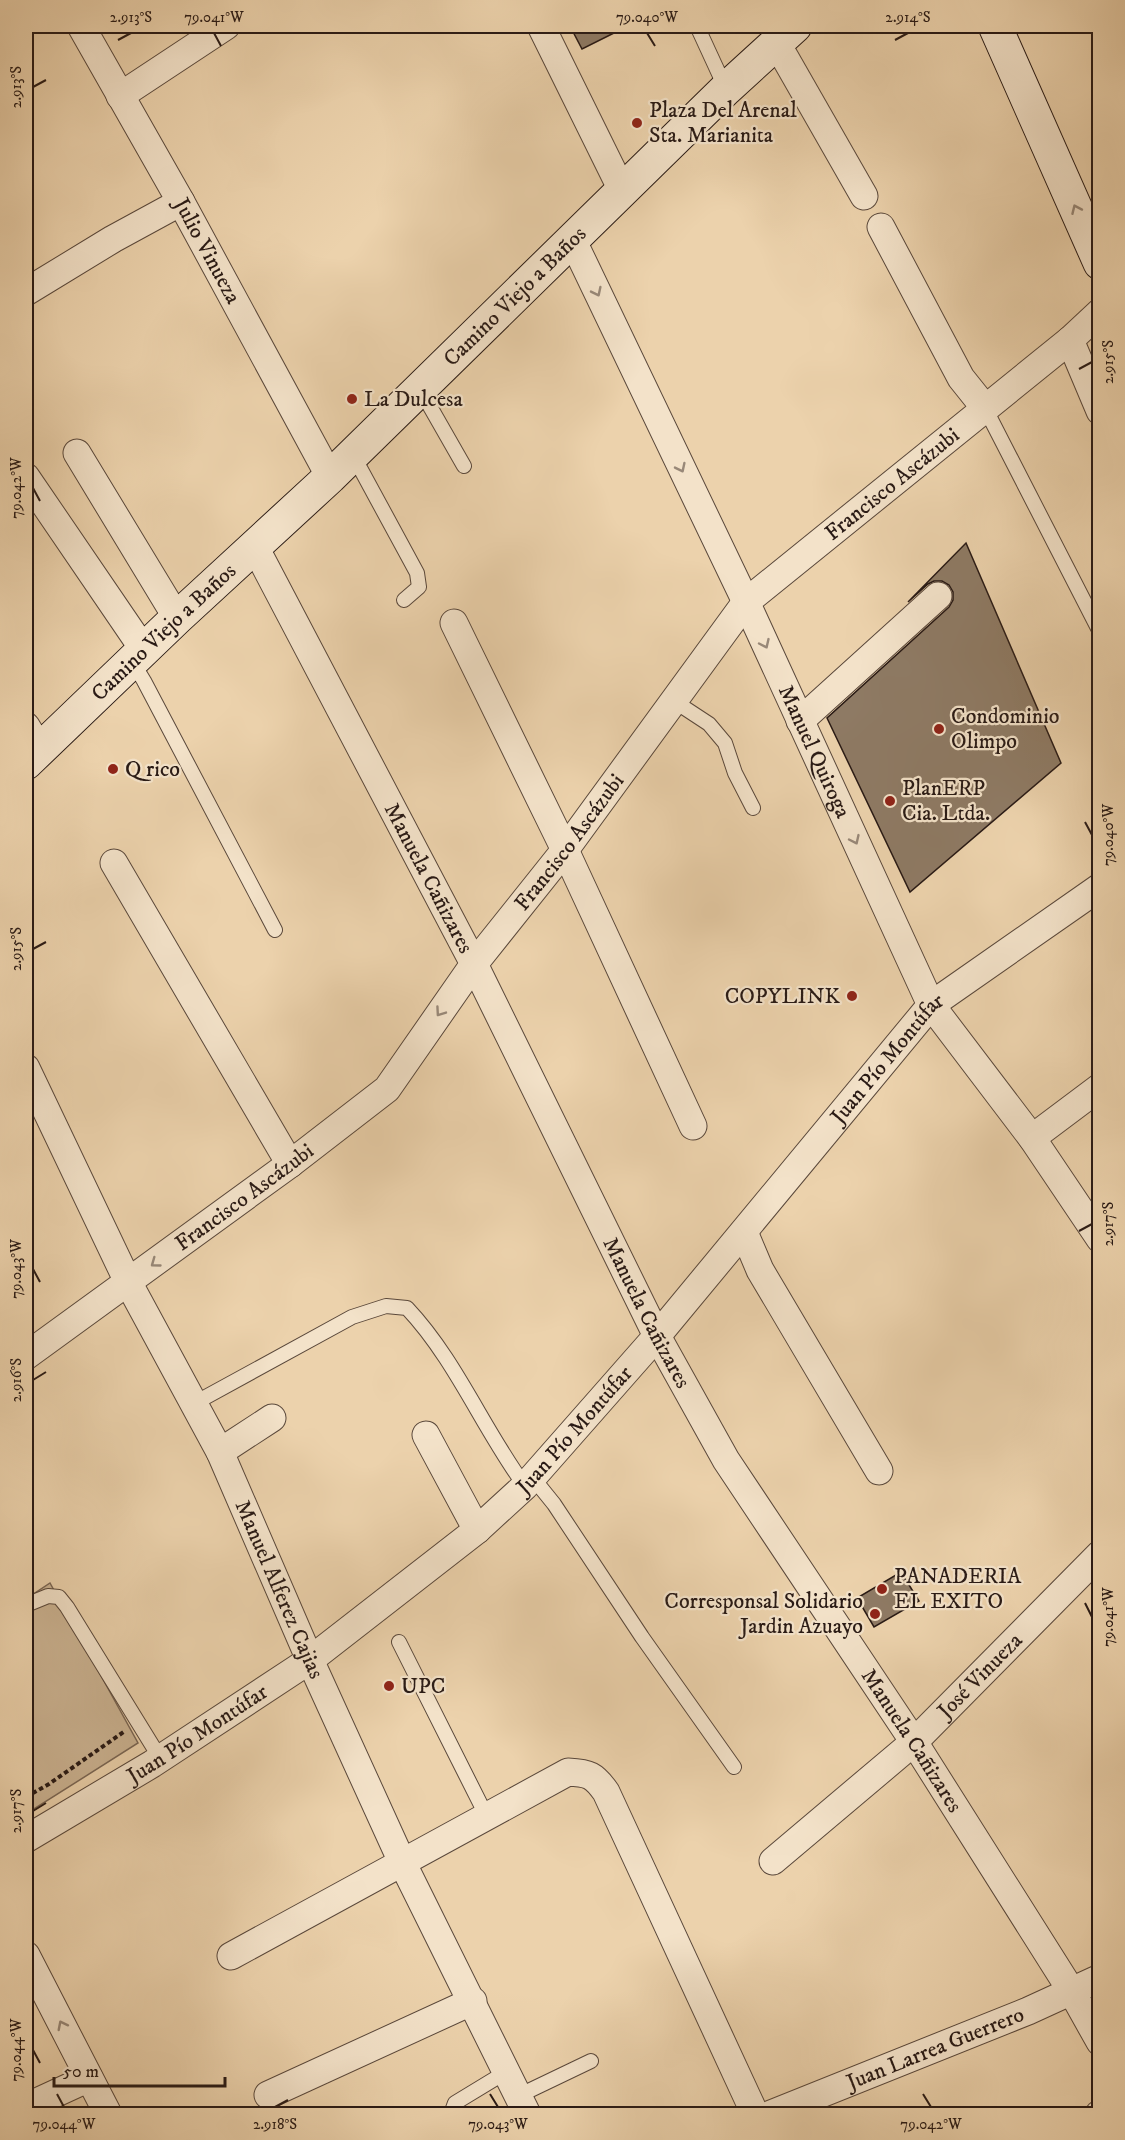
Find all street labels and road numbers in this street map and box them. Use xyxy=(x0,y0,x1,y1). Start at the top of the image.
street label: Julio Vinueza xyxy=(167,192,247,309)
street label: Camino Viejo a Baños xyxy=(438,220,592,372)
street label: Francisco Ascázubi xyxy=(819,422,965,546)
street label: Camino Viejo a Baños xyxy=(85,557,241,707)
street label: Manuel Quiroga xyxy=(772,681,857,823)
street label: Francisco Ascázubi xyxy=(508,768,630,916)
street label: Manuela Cañizares xyxy=(378,798,479,958)
street label: Juan Pío Montúfar xyxy=(824,986,949,1131)
street label: Francisco Ascázubi xyxy=(170,1137,319,1257)
street label: Manuela Cañizares xyxy=(597,1233,697,1393)
street label: Juan Pío Montúfar xyxy=(509,1360,639,1502)
street label: Manuel Alferez Cajias xyxy=(229,1496,330,1683)
street label: José Vinueza xyxy=(930,1627,1028,1725)
street label: Manuela Cañizares xyxy=(855,1663,968,1817)
street label: Juan Pío Montúfar xyxy=(120,1678,273,1790)
street label: Juan Larrea Guerrero xyxy=(841,2000,1028,2097)

